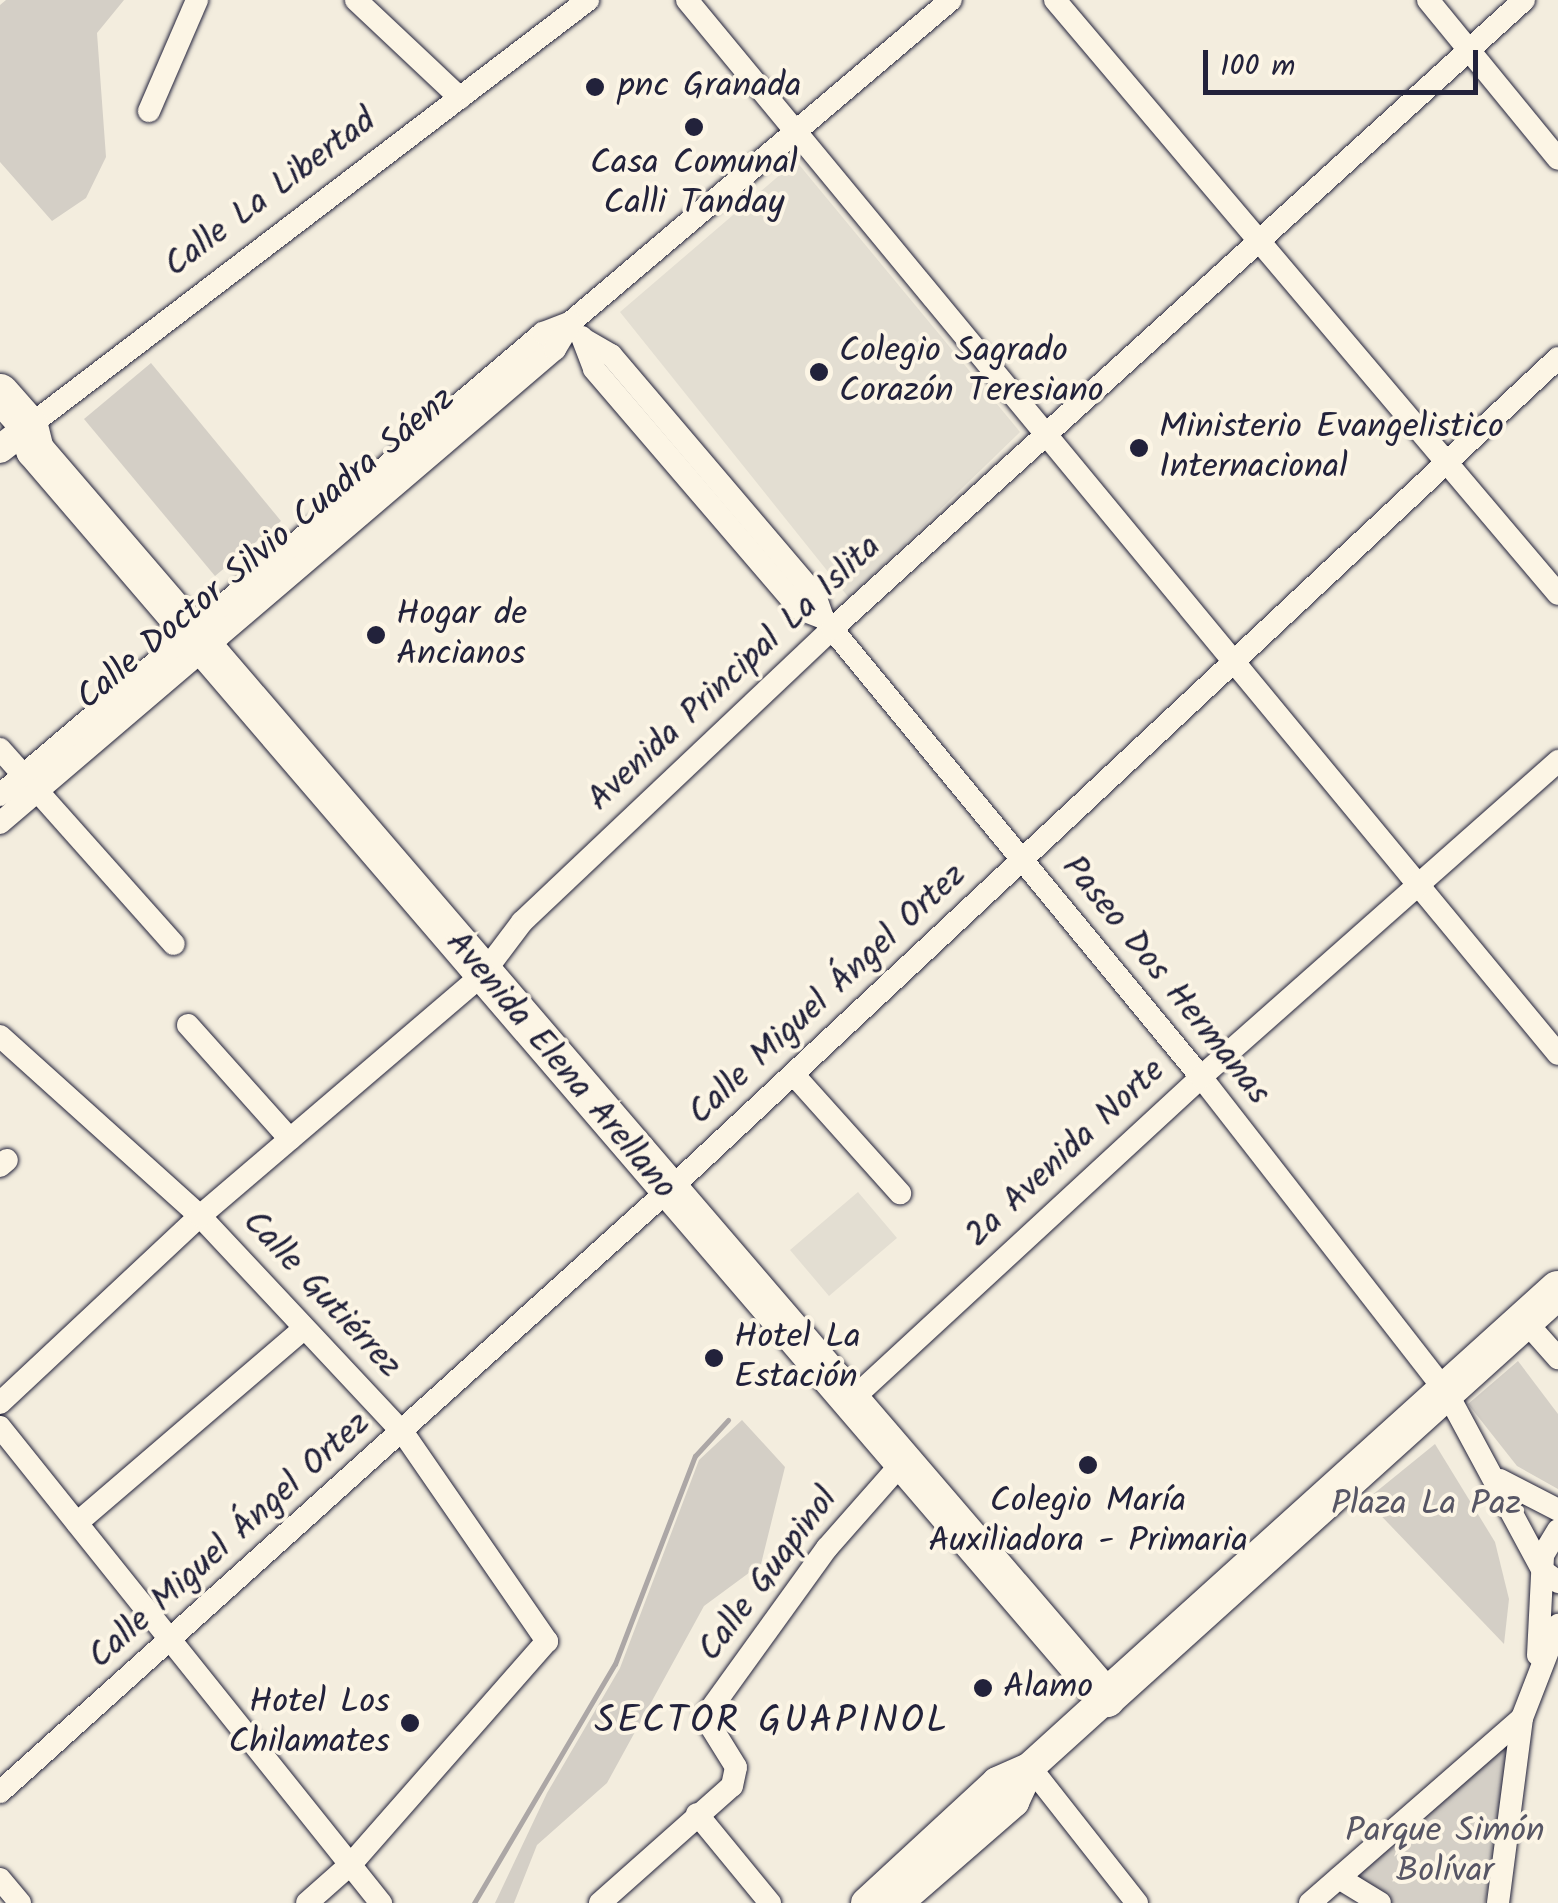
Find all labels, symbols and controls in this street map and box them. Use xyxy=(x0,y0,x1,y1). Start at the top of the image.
scale bar xyxy=(1208,30,1483,92)
text: 100 m xyxy=(1220,43,1295,91)
place label: pnc Granada xyxy=(618,66,801,108)
marker: pnc Granada xyxy=(582,74,608,100)
street label: Calle La Libertad xyxy=(157,101,385,287)
marker: Casa Comunal Calli Tanday xyxy=(683,116,705,138)
place label: Casa Comunal Calli Tanday xyxy=(590,143,798,225)
place label: Colegio Sagrado Corazón Teresiano xyxy=(839,331,1104,413)
marker: Colegio Sagrado Corazón Teresiano xyxy=(808,361,830,383)
street label: Calle Doctor Silvio Cuadra Sáenz xyxy=(68,379,464,719)
place label: Ministerio Evangelistico Internacional xyxy=(1159,407,1504,489)
marker: Ministerio Evangelistico Internacional xyxy=(1128,437,1150,459)
street label: Avenida Principal La Islita xyxy=(579,527,891,821)
place label: Hogar de Ancianos xyxy=(396,594,527,676)
marker: Hogar de Ancianos xyxy=(365,624,387,646)
street label: Paseo Dos Hermanas xyxy=(1052,848,1278,1114)
street label: Calle Miguel Ángel Ortez xyxy=(680,855,976,1135)
street label: Avenida Elena Arellano xyxy=(436,923,684,1209)
street label: 2a Avenida Norte xyxy=(957,1051,1175,1257)
street label: Calle Gutiérrez xyxy=(233,1202,409,1388)
place label: Hotel La Estación xyxy=(734,1317,861,1399)
marker: Hotel La Estación xyxy=(703,1347,725,1369)
street label: Calle Miguel Ángel Ortez xyxy=(80,1403,380,1679)
marker: Colegio María Auxiliadora - Primaria xyxy=(1077,1454,1099,1476)
street label: Calle Guapinol xyxy=(690,1480,848,1670)
place label: Colegio María Auxiliadora - Primaria xyxy=(928,1481,1248,1563)
park label: Plaza La Paz xyxy=(1331,1484,1521,1526)
place label: Alamo xyxy=(1003,1667,1093,1709)
marker: Alamo xyxy=(972,1677,994,1699)
place label: Hotel Los Chilamates xyxy=(228,1682,390,1764)
district label: SECTOR GUAPINOL xyxy=(595,1700,949,1746)
marker: Hotel Los Chilamates xyxy=(399,1712,421,1734)
park label: Parque Simón Bolívar xyxy=(1345,1811,1545,1893)

